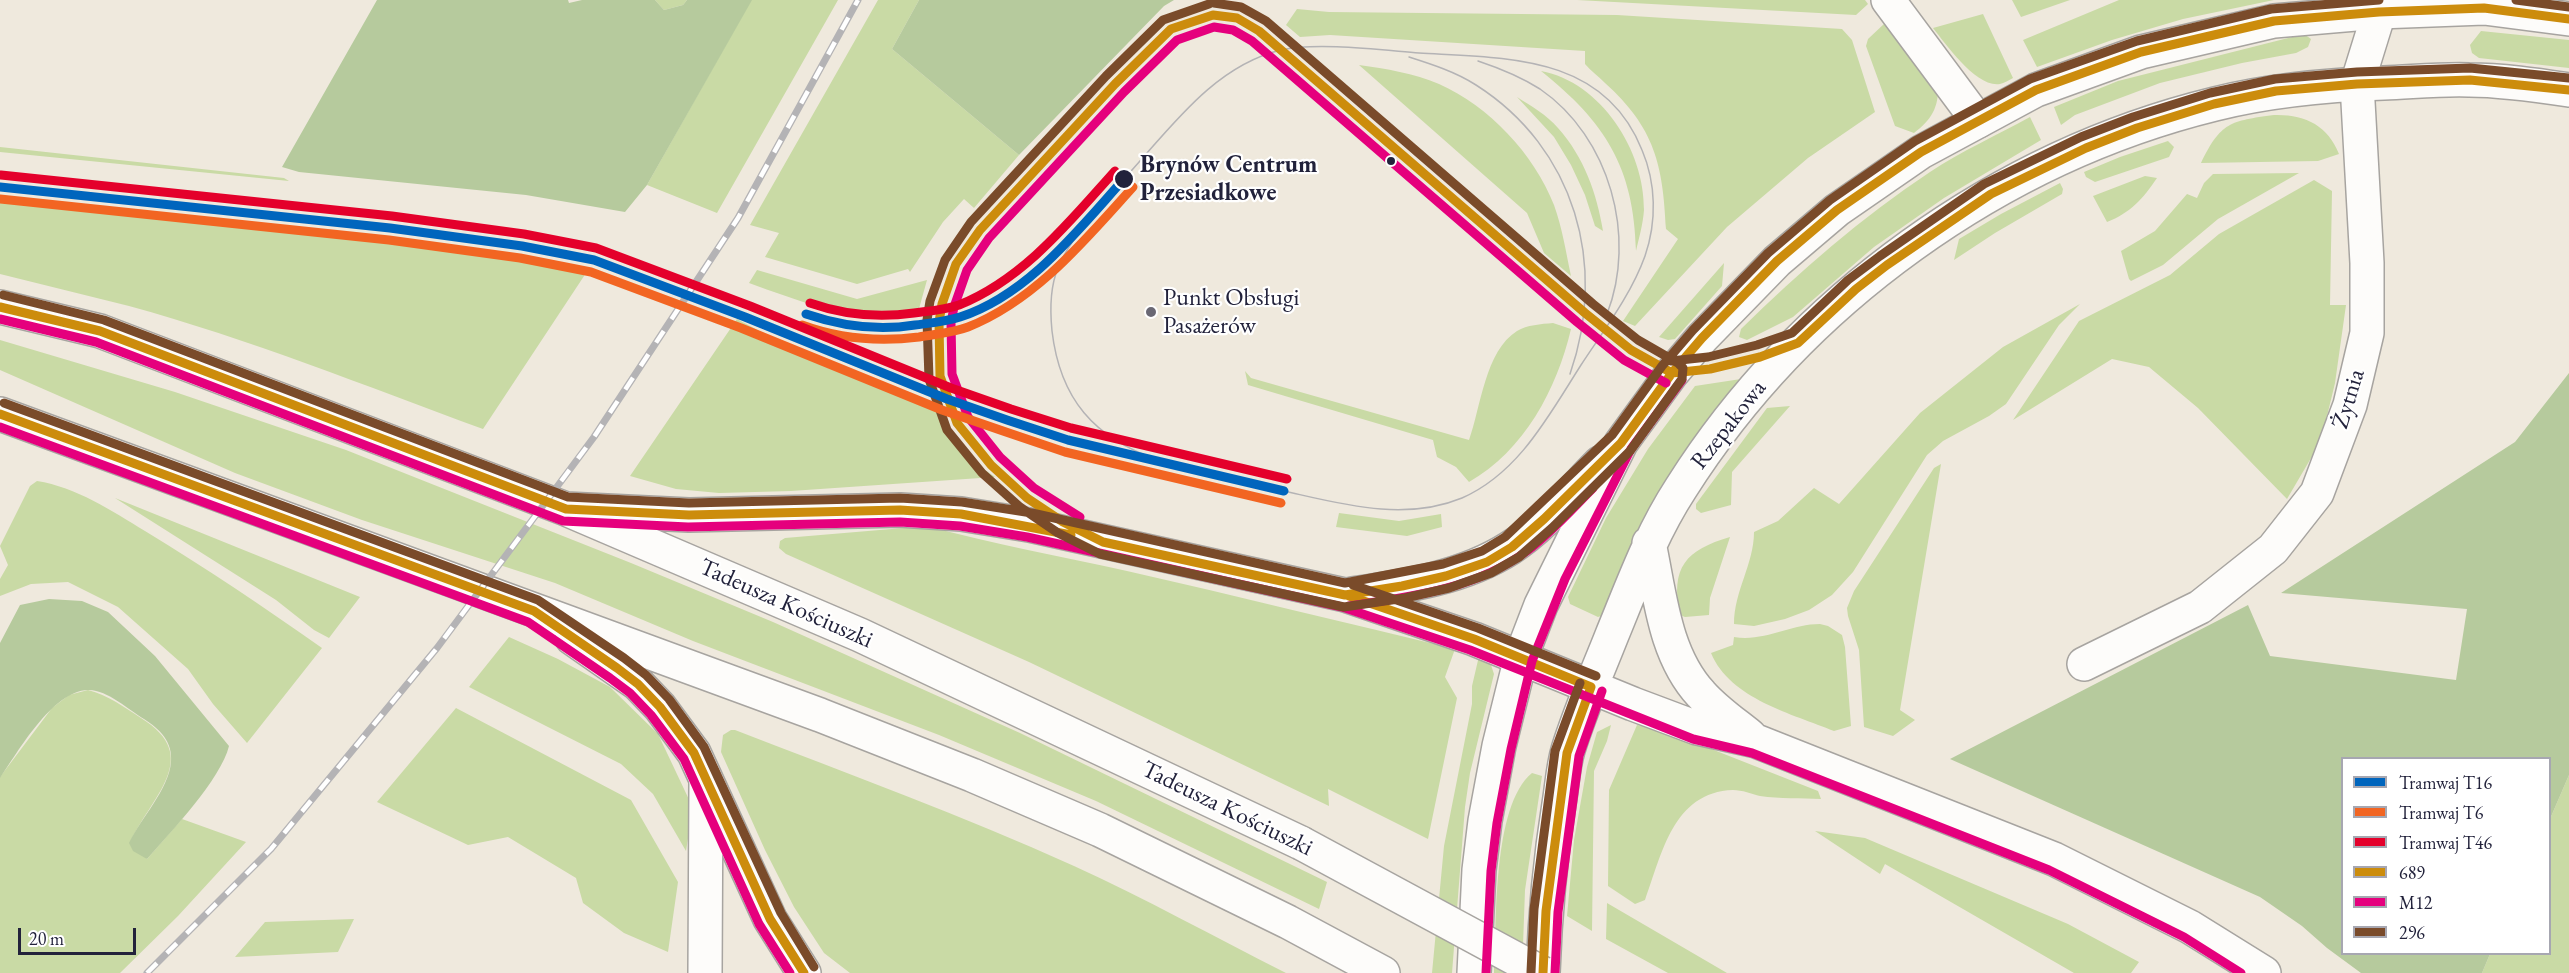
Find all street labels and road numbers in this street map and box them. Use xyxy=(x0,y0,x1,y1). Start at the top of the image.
street label: Żytnia xyxy=(2326,366,2372,432)
street label: Rzepakowa xyxy=(1685,375,1773,475)
street label: Tadeusza Kościuszki xyxy=(695,553,877,655)
street label: Tadeusza Kościuszki xyxy=(1137,755,1317,863)

